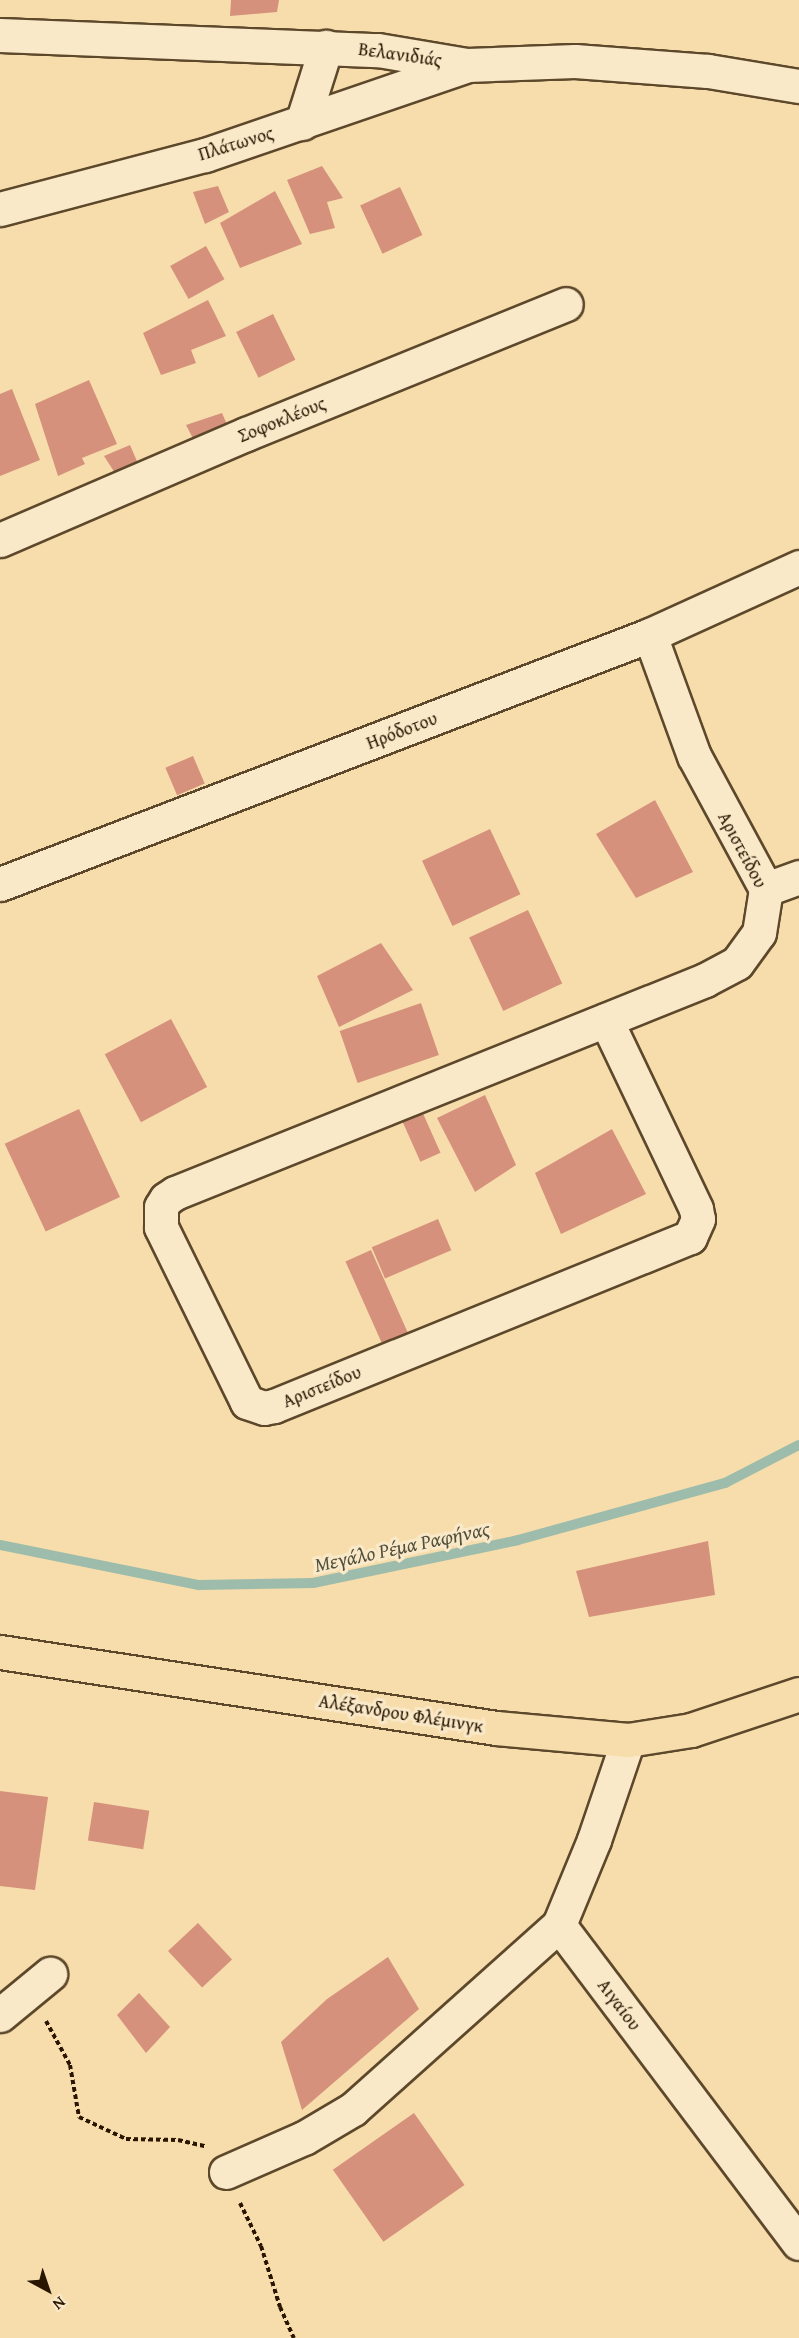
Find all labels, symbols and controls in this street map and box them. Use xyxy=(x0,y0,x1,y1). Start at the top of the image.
street label: Βελανιδιάς xyxy=(357,38,443,72)
street label: Πλάτωνος xyxy=(196,122,276,166)
street label: Σοφοκλέους xyxy=(235,393,329,447)
street label: Ηρόδοτου xyxy=(364,708,440,754)
street label: Αριστείδου xyxy=(713,808,771,892)
street label: Αριστείδου xyxy=(280,1361,364,1413)
water label: Μεγάλο Ρέμα Ραφήνας xyxy=(312,1516,492,1576)
street label: Αλέξανδρου Φλέμινγκ xyxy=(317,1690,485,1738)
street label: Αιγαίου xyxy=(593,1975,645,2035)
north arrow xyxy=(18,2260,78,2320)
text: N xyxy=(48,2291,71,2316)

